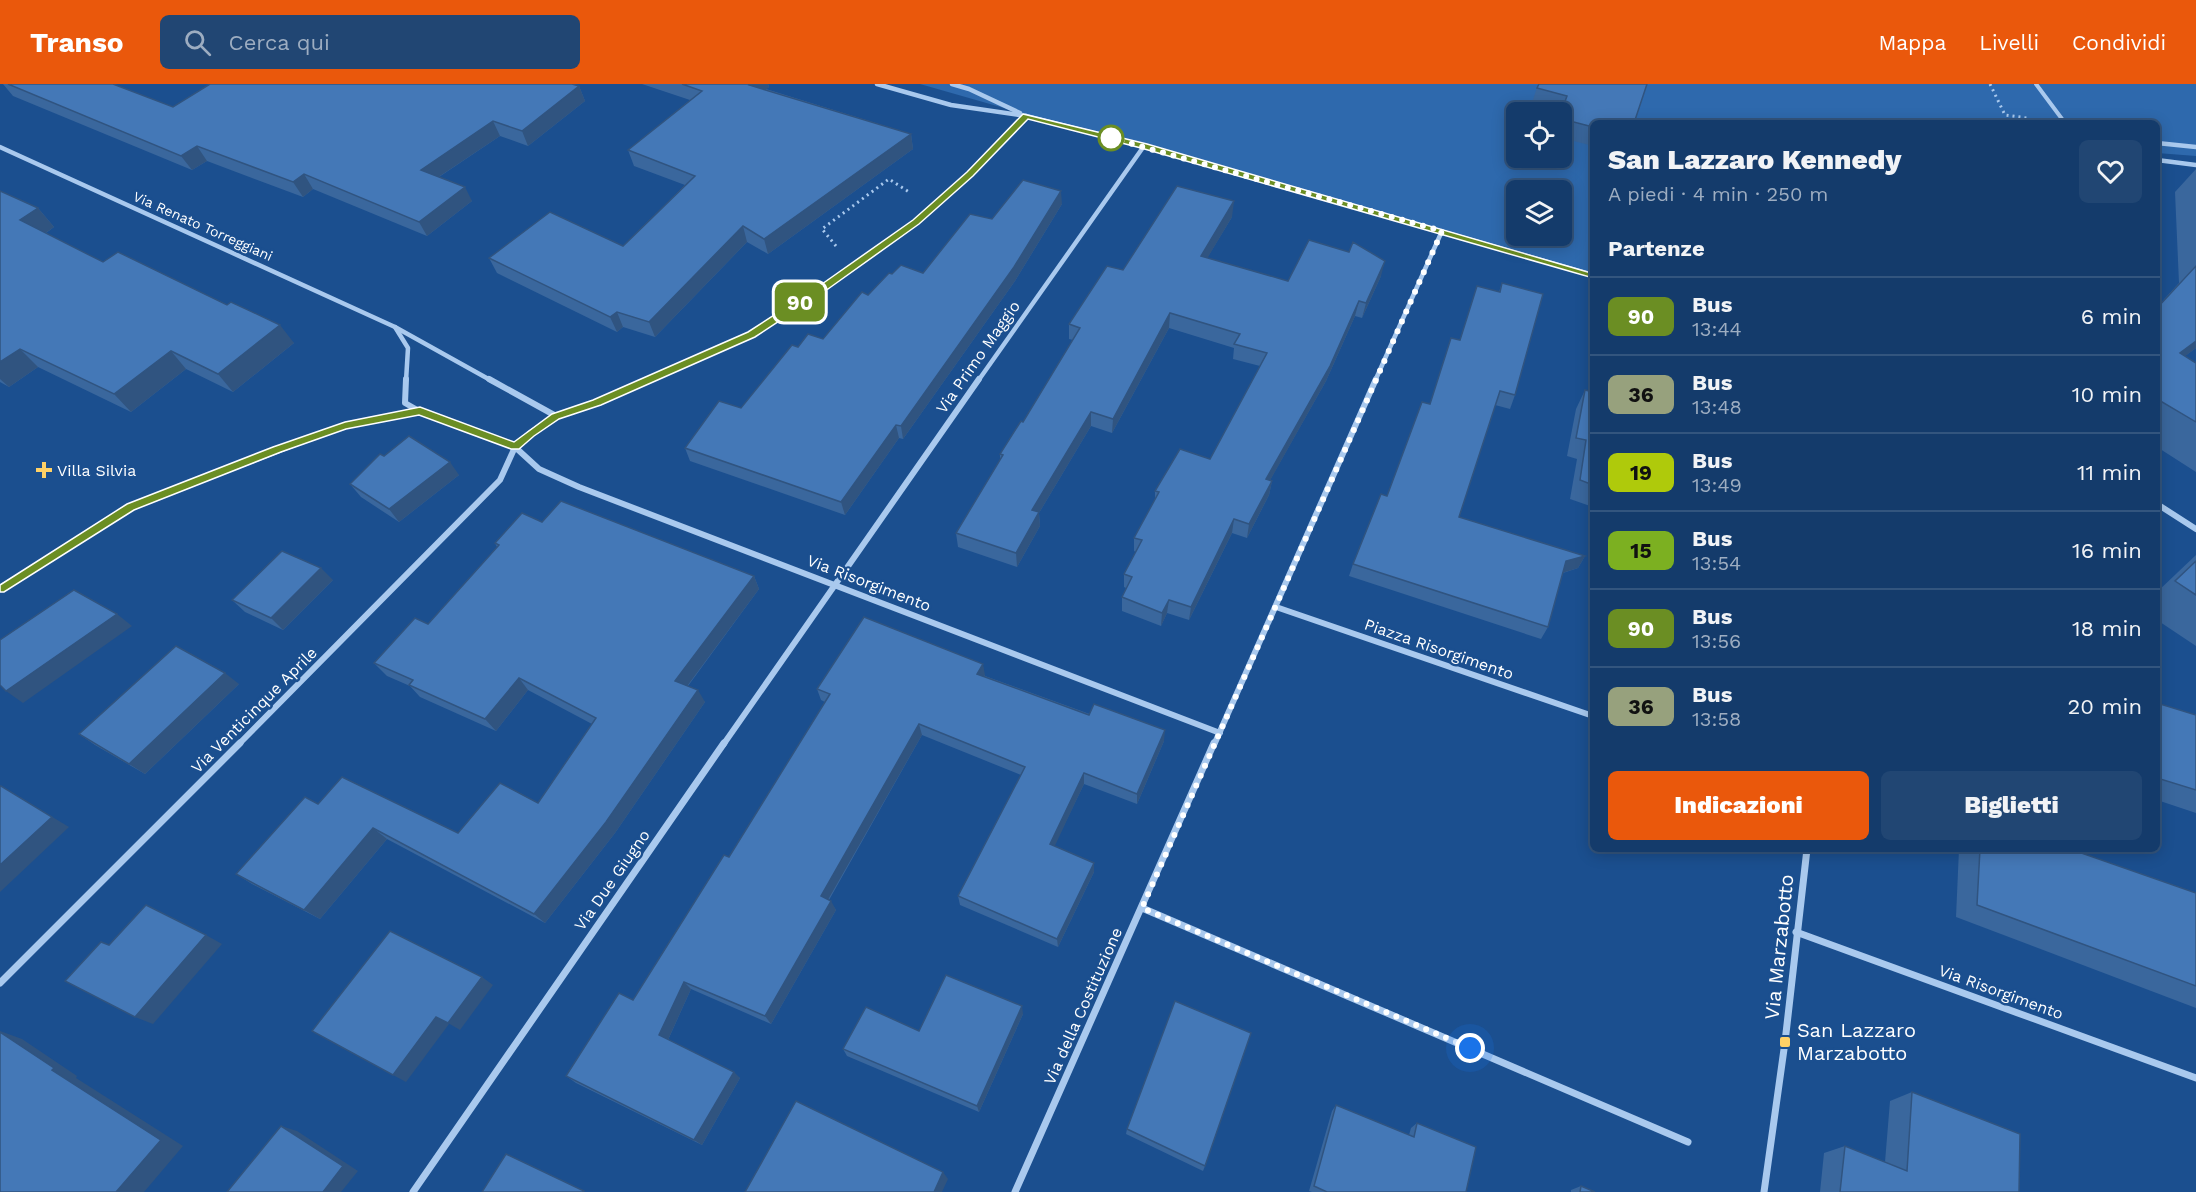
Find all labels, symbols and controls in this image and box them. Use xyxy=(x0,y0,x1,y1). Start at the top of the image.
search box xyxy=(160,15,580,69)
text: Transo xyxy=(30,26,124,59)
icon: search xyxy=(181,26,214,59)
text: Cerca qui xyxy=(229,30,330,55)
text: Mappa xyxy=(1878,30,1946,55)
text: Livelli xyxy=(1979,30,2039,55)
text: Condividi xyxy=(2072,30,2166,55)
map controls xyxy=(1506,102,1572,246)
button: locate xyxy=(1506,102,1572,168)
unlabelled marker xyxy=(1098,125,1124,151)
button: heart xyxy=(2079,140,2142,203)
text: San Lazzaro Kennedy xyxy=(1608,143,1901,176)
button: layers xyxy=(1506,180,1572,246)
text: A piedi · 4 min · 250 m xyxy=(1608,182,1828,206)
street label: Via Renato Torreggiani xyxy=(131,188,275,264)
text: Partenze xyxy=(1608,236,1705,261)
line badge: 90 xyxy=(773,282,827,322)
text: 90 xyxy=(787,290,813,315)
text: Bus xyxy=(1692,292,1732,317)
street label: Via Primo Maggio xyxy=(932,297,1024,417)
text: 90 xyxy=(1628,304,1654,329)
text: 6 min xyxy=(2081,304,2142,329)
text: 13:44 xyxy=(1692,317,1742,341)
text: Bus xyxy=(1692,370,1732,395)
text: 36 xyxy=(1628,382,1654,407)
text: 10 min xyxy=(2072,382,2142,407)
text: 13:48 xyxy=(1692,395,1742,419)
text: Bus xyxy=(1692,448,1732,473)
text: 19 xyxy=(1630,460,1652,485)
text: 11 min xyxy=(2077,460,2142,485)
marker: Villa Silvia xyxy=(35,461,53,479)
place label: Villa Silvia xyxy=(57,461,136,480)
text: 13:49 xyxy=(1692,473,1742,497)
text: Bus xyxy=(1692,526,1732,551)
text: 15 xyxy=(1630,538,1652,563)
text: 16 min xyxy=(2072,538,2142,563)
street label: Via Risorgimento xyxy=(804,551,934,615)
text: 13:54 xyxy=(1692,551,1741,575)
text: Bus xyxy=(1692,604,1732,629)
street label: Piazza Risorgimento xyxy=(1362,615,1516,683)
text: 90 xyxy=(1628,616,1654,641)
text: 18 min xyxy=(2072,616,2142,641)
text: 13:56 xyxy=(1692,629,1741,653)
street label: Via Venticinque Aprile xyxy=(187,643,321,777)
text: Bus xyxy=(1692,682,1732,707)
text: 36 xyxy=(1628,694,1654,719)
text: 20 min xyxy=(2068,694,2142,719)
text: 13:58 xyxy=(1692,707,1741,731)
button: Indicazioni xyxy=(1608,771,1869,840)
button: Biglietti xyxy=(1881,771,2142,840)
street label: Via Due Giugno xyxy=(570,826,654,934)
street label: Via Marzabotto xyxy=(1759,873,1799,1021)
street label: Via della Costituzione xyxy=(1040,924,1126,1088)
street label: Via Risorgimento xyxy=(1936,961,2066,1023)
place label: San Lazzaro Marzabotto xyxy=(1797,1018,1916,1065)
your location xyxy=(1455,1033,1485,1063)
marker: San Lazzaro Marzabotto xyxy=(1778,1035,1792,1049)

